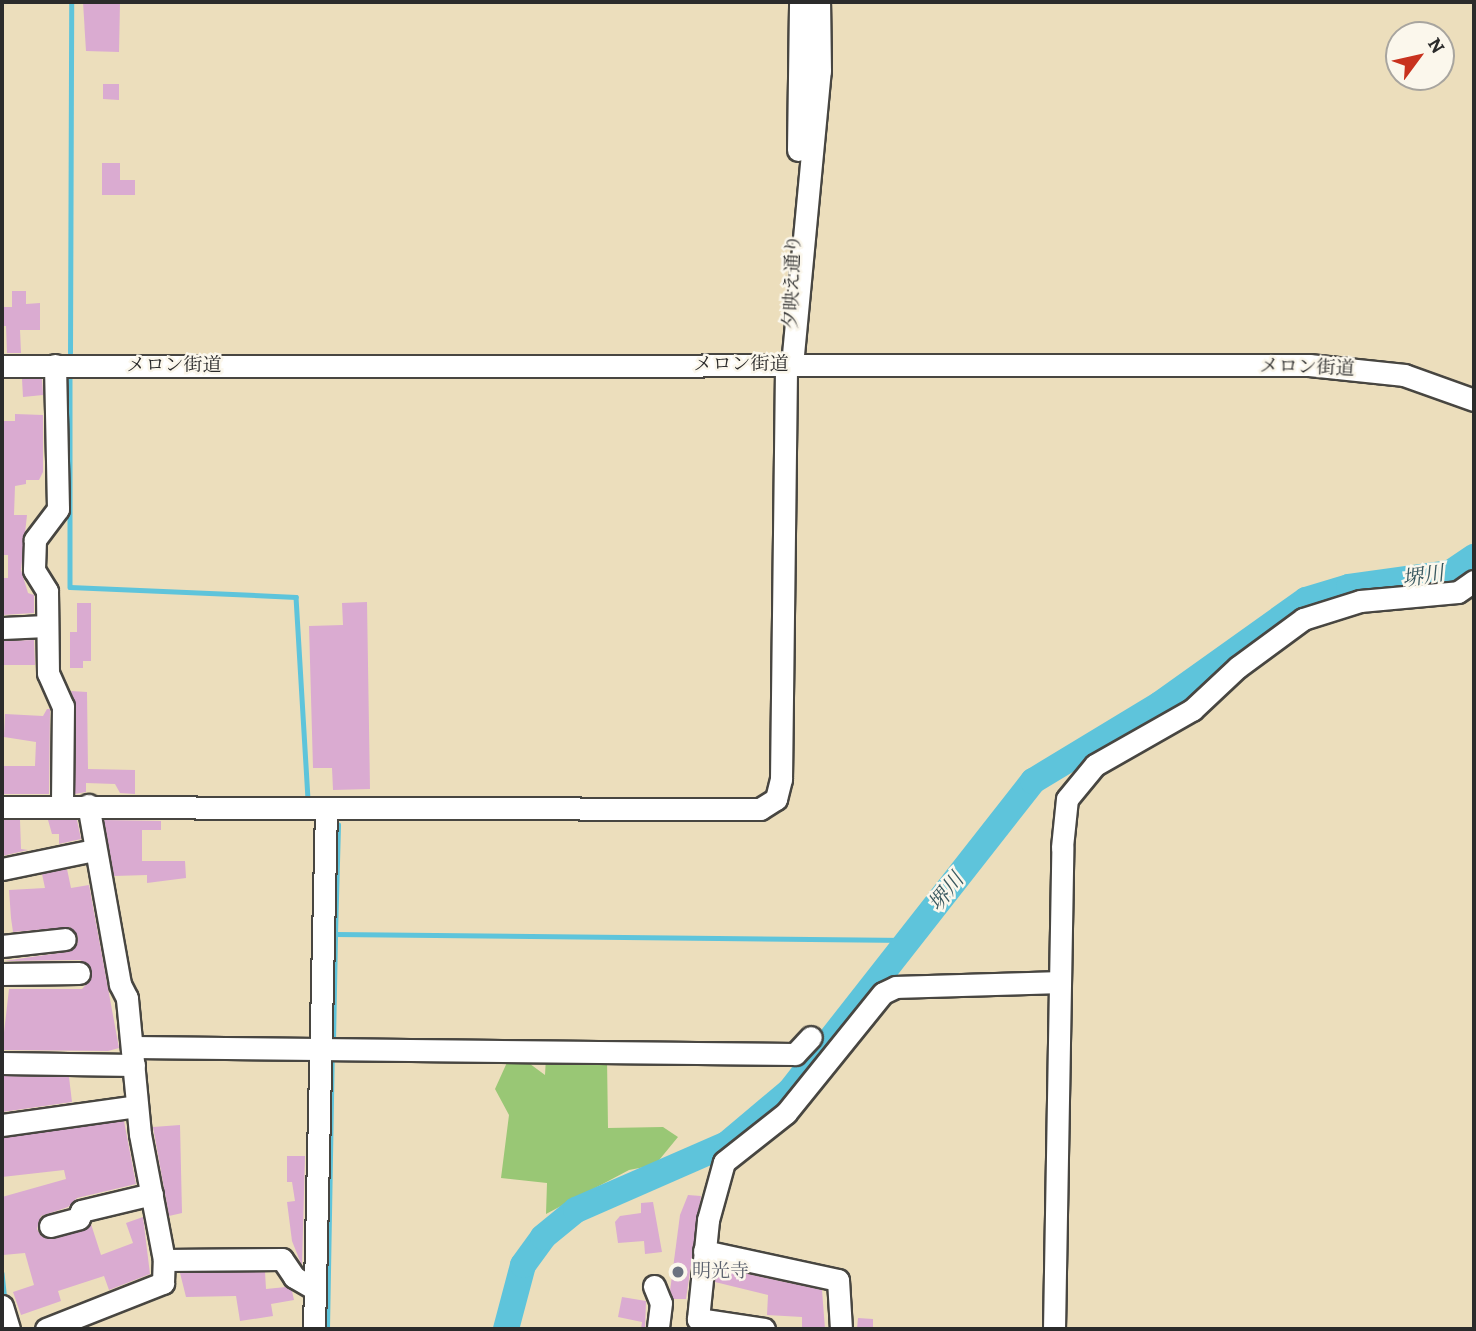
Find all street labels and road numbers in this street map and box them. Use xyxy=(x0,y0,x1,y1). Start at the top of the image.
street label: 夕映え通り xyxy=(780,234,806,330)
street label: メロン街道 xyxy=(694,354,788,376)
street label: メロン街道 xyxy=(127,355,221,377)
street label: メロン街道 xyxy=(1259,355,1355,381)

